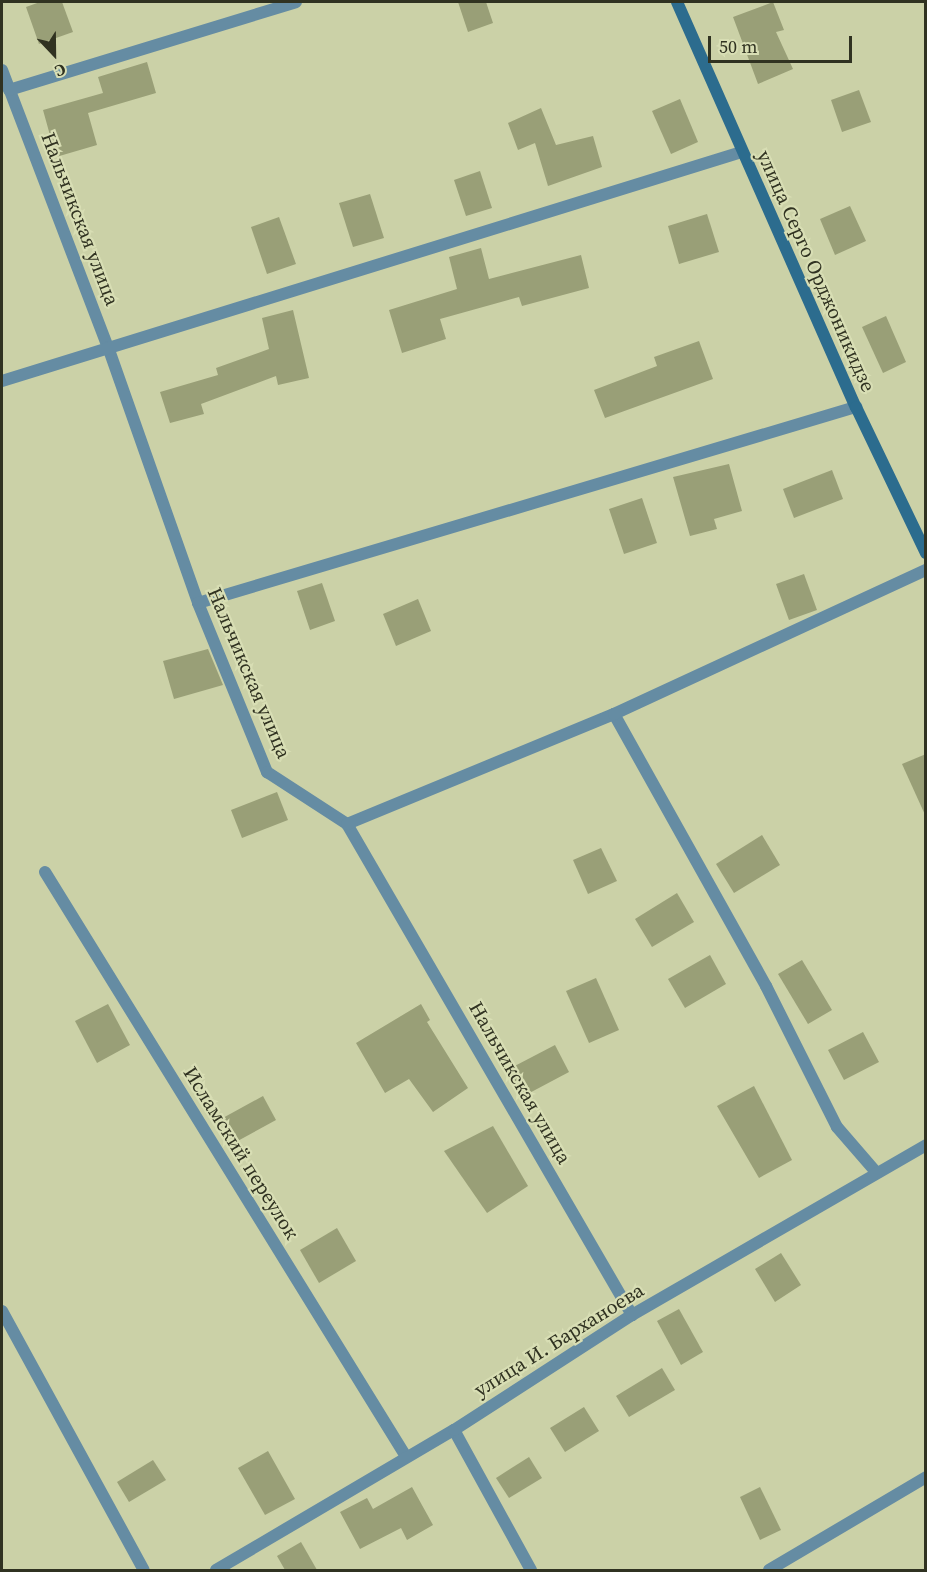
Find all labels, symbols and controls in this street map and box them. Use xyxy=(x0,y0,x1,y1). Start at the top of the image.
north arrow xyxy=(24,24,84,84)
scale bar xyxy=(711,24,855,62)
text: 50 m xyxy=(719,34,757,59)
text: С xyxy=(52,59,69,83)
street label: Нальчикская улица xyxy=(36,129,124,309)
street label: улица Серго Орджоникидзе xyxy=(752,147,880,395)
street label: Нальчикская улица xyxy=(202,584,296,762)
street label: Нальчикская улица xyxy=(464,998,576,1168)
street label: Исламский переулок xyxy=(178,1062,304,1244)
street label: улица И. Барханоева xyxy=(470,1278,648,1402)

